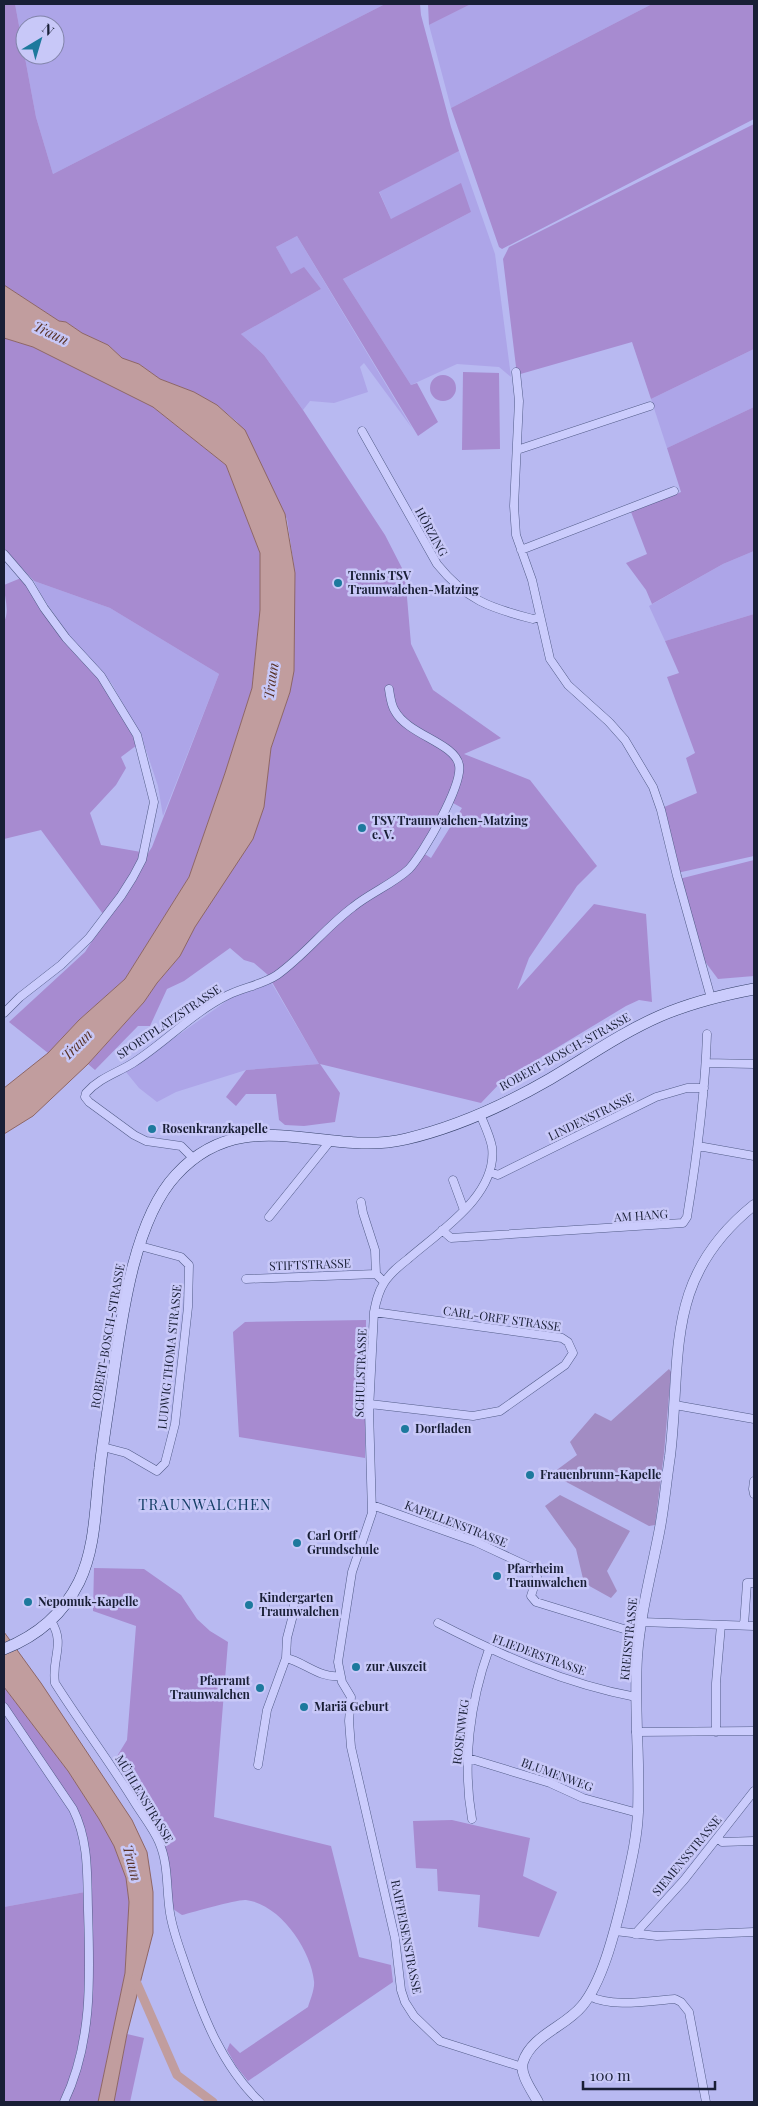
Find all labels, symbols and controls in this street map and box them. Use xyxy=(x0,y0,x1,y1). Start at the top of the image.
north arrow xyxy=(15,15,65,65)
text: N xyxy=(38,19,58,40)
water label: Traun xyxy=(30,316,72,349)
street label: HÖRZING xyxy=(412,504,452,559)
place label: Tennis TSV Traunwalchen-Matzing xyxy=(348,567,479,597)
marker: Tennis TSV Traunwalchen-Matzing xyxy=(332,577,344,589)
water label: Traun xyxy=(259,661,282,701)
place label: TSV Traunwalchen-Matzing e. V. xyxy=(372,812,528,842)
marker: TSV Traunwalchen-Matzing e. V. xyxy=(356,822,368,834)
street label: SPORTPLATZSTRASSE xyxy=(113,980,224,1062)
street label: ROBERT-BOSCH-STRASSE xyxy=(496,1008,633,1094)
water label: Traun xyxy=(57,1025,96,1064)
street label: LINDENSTRASSE xyxy=(545,1088,636,1144)
place label: Rosenkranzkapelle xyxy=(162,1120,268,1136)
marker: Rosenkranzkapelle xyxy=(146,1123,158,1135)
street label: AM HANG xyxy=(612,1205,669,1225)
street label: STIFTSTRASSE xyxy=(269,1255,351,1273)
street label: ROBERT-BOSCH-STRASSE xyxy=(86,1262,128,1410)
street label: LUDWIG THOMA STRASSE xyxy=(153,1284,185,1430)
street label: CARL-ORFF STRASSE xyxy=(442,1302,562,1334)
street label: SCHULSTRASSE xyxy=(350,1328,370,1418)
place label: Dorfladen xyxy=(415,1420,472,1436)
marker: Dorfladen xyxy=(399,1423,411,1435)
place label: Frauenbrunn-Kapelle xyxy=(540,1466,661,1482)
marker: Frauenbrunn-Kapelle xyxy=(524,1469,536,1481)
district label: TRAUNWALCHEN xyxy=(138,1494,272,1514)
street label: KAPELLENSTRASSE xyxy=(403,1496,510,1550)
place label: Carl Orff Grundschule xyxy=(307,1527,379,1557)
marker: Carl Orff Grundschule xyxy=(291,1537,303,1549)
place label: Pfarrheim Traunwalchen xyxy=(507,1560,588,1590)
marker: Pfarrheim Traunwalchen xyxy=(491,1570,503,1582)
place label: Kindergarten Traunwalchen xyxy=(259,1589,340,1619)
place label: Nepomuk-Kapelle xyxy=(38,1593,138,1609)
marker: Nepomuk-Kapelle xyxy=(22,1596,34,1608)
street label: KREISSTRASSE xyxy=(616,1597,640,1681)
marker: Kindergarten Traunwalchen xyxy=(243,1599,255,1611)
street label: FLIEDERSTRASSE xyxy=(490,1630,588,1678)
place label: zur Auszeit xyxy=(366,1658,428,1674)
marker: zur Auszeit xyxy=(350,1661,362,1673)
place label: Pfarramt Traunwalchen xyxy=(170,1672,251,1702)
marker: Pfarramt Traunwalchen xyxy=(254,1682,266,1694)
place label: Mariä Geburt xyxy=(314,1698,389,1714)
street label: ROSENWEG xyxy=(448,1698,472,1765)
marker: Mariä Geburt xyxy=(298,1701,310,1713)
street label: MÜHLENSTRASSE xyxy=(112,1751,177,1846)
street label: BLUMENWEG xyxy=(519,1754,596,1795)
street label: SIEMENSSTRASSE xyxy=(648,1812,725,1899)
water label: Traun xyxy=(119,1843,146,1883)
street label: RAIFFEISENSTRASSE xyxy=(388,1878,426,1995)
scale bar xyxy=(583,2058,716,2090)
text: 100 m xyxy=(590,2065,631,2085)

